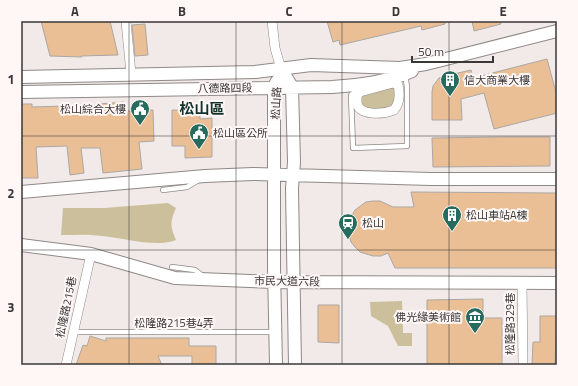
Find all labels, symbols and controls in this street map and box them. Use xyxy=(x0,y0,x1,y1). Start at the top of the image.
text: A xyxy=(71,1,79,21)
text: B xyxy=(178,1,186,21)
text: C xyxy=(285,1,293,21)
text: D xyxy=(392,1,400,21)
text: E xyxy=(499,1,507,21)
scale bar xyxy=(412,38,493,64)
text: 50 m xyxy=(418,42,444,61)
text: 1 xyxy=(7,69,15,89)
building icon: 信大商業大樓 xyxy=(439,69,461,97)
place label: 信大商業大樓 xyxy=(464,72,530,88)
street label: 八德路四段 xyxy=(197,80,253,96)
street label: 松山路 xyxy=(267,86,285,120)
district label: 松山區 xyxy=(179,97,225,120)
public building icon: 松山綜合大樓 xyxy=(129,98,151,126)
place label: 松山綜合大樓 xyxy=(60,101,126,117)
public building icon: 松山區公所 xyxy=(188,122,210,150)
place label: 松山區公所 xyxy=(213,125,268,141)
text: 2 xyxy=(7,183,15,203)
building icon: 松山車站A棟 xyxy=(441,204,463,232)
place label: 松山車站A棟 xyxy=(466,207,528,223)
station icon: 松山 xyxy=(337,212,359,240)
place label: 松山 xyxy=(362,215,384,231)
street label: 市民大道六段 xyxy=(254,272,320,290)
street label: 松隆路215巷 xyxy=(52,275,80,339)
street label: 松隆路329巷 xyxy=(502,293,518,355)
text: 3 xyxy=(7,297,15,317)
museum icon: 佛光緣美術館 xyxy=(464,306,486,334)
place label: 佛光緣美術館 xyxy=(395,309,461,325)
street label: 松隆路215巷4弄 xyxy=(134,315,214,331)

